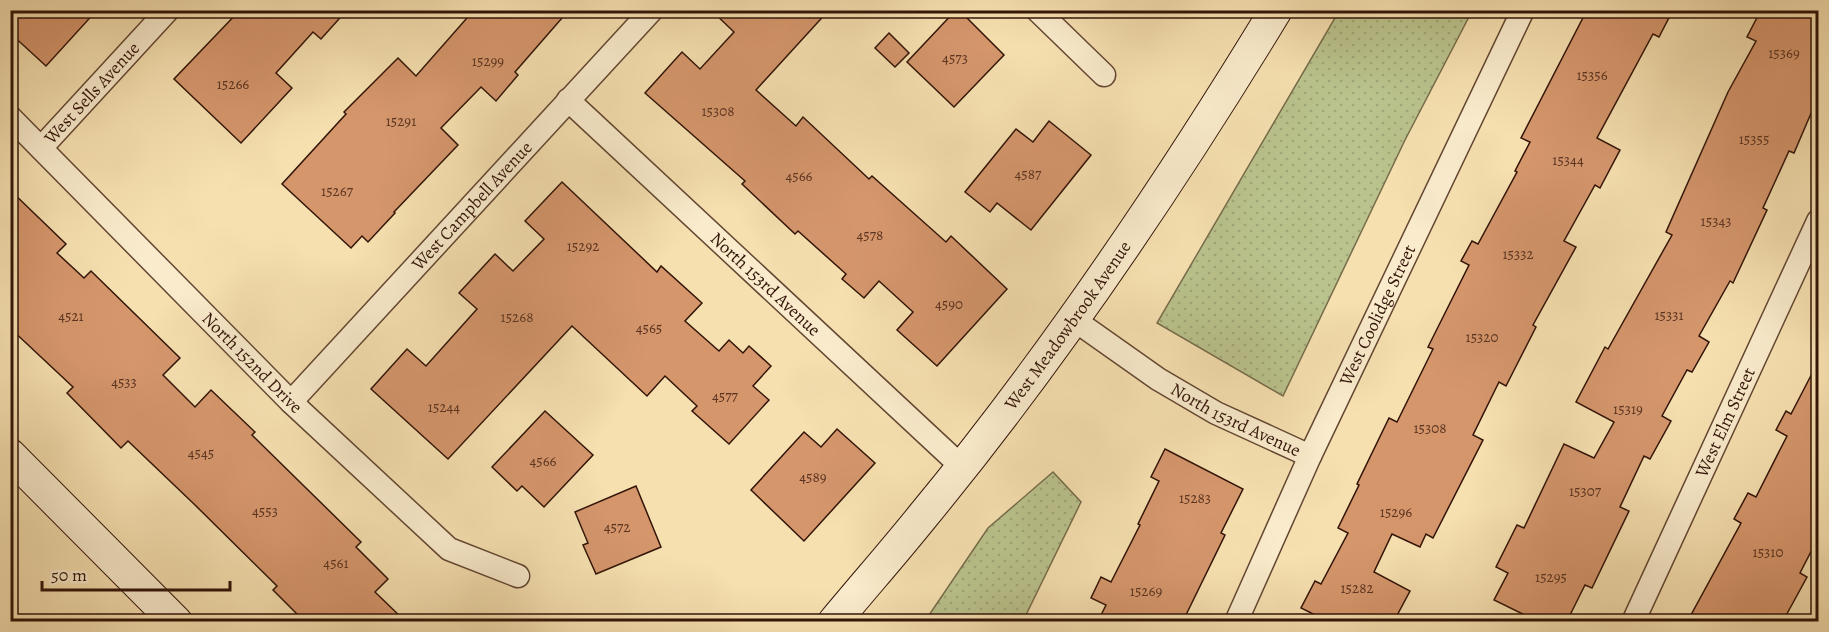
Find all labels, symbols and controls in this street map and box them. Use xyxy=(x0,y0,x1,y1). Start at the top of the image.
street label: West Sells Avenue xyxy=(38,37,145,150)
house number: 15369 xyxy=(1768,43,1800,63)
house number: 4573 xyxy=(942,48,968,68)
house number: 15299 xyxy=(472,51,504,71)
house number: 15356 xyxy=(1576,65,1608,85)
house number: 15266 xyxy=(217,74,249,94)
house number: 15308 xyxy=(701,101,735,121)
house number: 15291 xyxy=(386,111,416,131)
house number: 15355 xyxy=(1739,129,1769,149)
street label: West Campbell Avenue xyxy=(406,136,538,276)
house number: 15344 xyxy=(1552,150,1584,170)
house number: 4587 xyxy=(1015,164,1042,184)
house number: 4566 xyxy=(785,166,813,186)
house number: 15267 xyxy=(321,181,354,201)
house number: 15343 xyxy=(1701,211,1731,231)
house number: 4578 xyxy=(857,225,883,245)
street label: North 153rd Avenue xyxy=(705,227,826,341)
house number: 15292 xyxy=(567,236,599,256)
street label: West Meadowbrook Avenue xyxy=(998,236,1137,415)
street label: West Coolidge Street xyxy=(1333,241,1421,390)
house number: 15332 xyxy=(1502,244,1534,264)
house number: 4590 xyxy=(935,294,963,314)
house number: 15331 xyxy=(1654,305,1684,325)
house number: 4521 xyxy=(58,306,84,326)
street label: North 152nd Drive xyxy=(197,307,308,419)
house number: 15268 xyxy=(501,307,533,327)
house number: 4565 xyxy=(636,318,662,338)
house number: 15320 xyxy=(1466,327,1498,347)
street label: West Elm Street xyxy=(1689,363,1761,482)
house number: 4533 xyxy=(111,372,137,392)
street label: North 153rd Avenue xyxy=(1166,377,1305,462)
house number: 4577 xyxy=(712,386,739,406)
house number: 15244 xyxy=(428,397,460,417)
house number: 15319 xyxy=(1613,399,1643,419)
house number: 15308 xyxy=(1413,418,1447,438)
house number: 4545 xyxy=(188,443,214,463)
house number: 4566 xyxy=(529,451,557,471)
house number: 4589 xyxy=(799,467,827,487)
house number: 15307 xyxy=(1569,481,1602,501)
house number: 15283 xyxy=(1179,488,1211,508)
house number: 4553 xyxy=(252,501,278,521)
house number: 15296 xyxy=(1380,502,1412,522)
house number: 4572 xyxy=(604,517,630,537)
house number: 15310 xyxy=(1753,542,1783,562)
house number: 4561 xyxy=(323,553,349,573)
scale bar xyxy=(42,554,230,592)
text: 50 m xyxy=(51,563,87,587)
house number: 15295 xyxy=(1535,567,1567,587)
house number: 15282 xyxy=(1340,578,1374,598)
house number: 15269 xyxy=(1130,581,1162,601)

